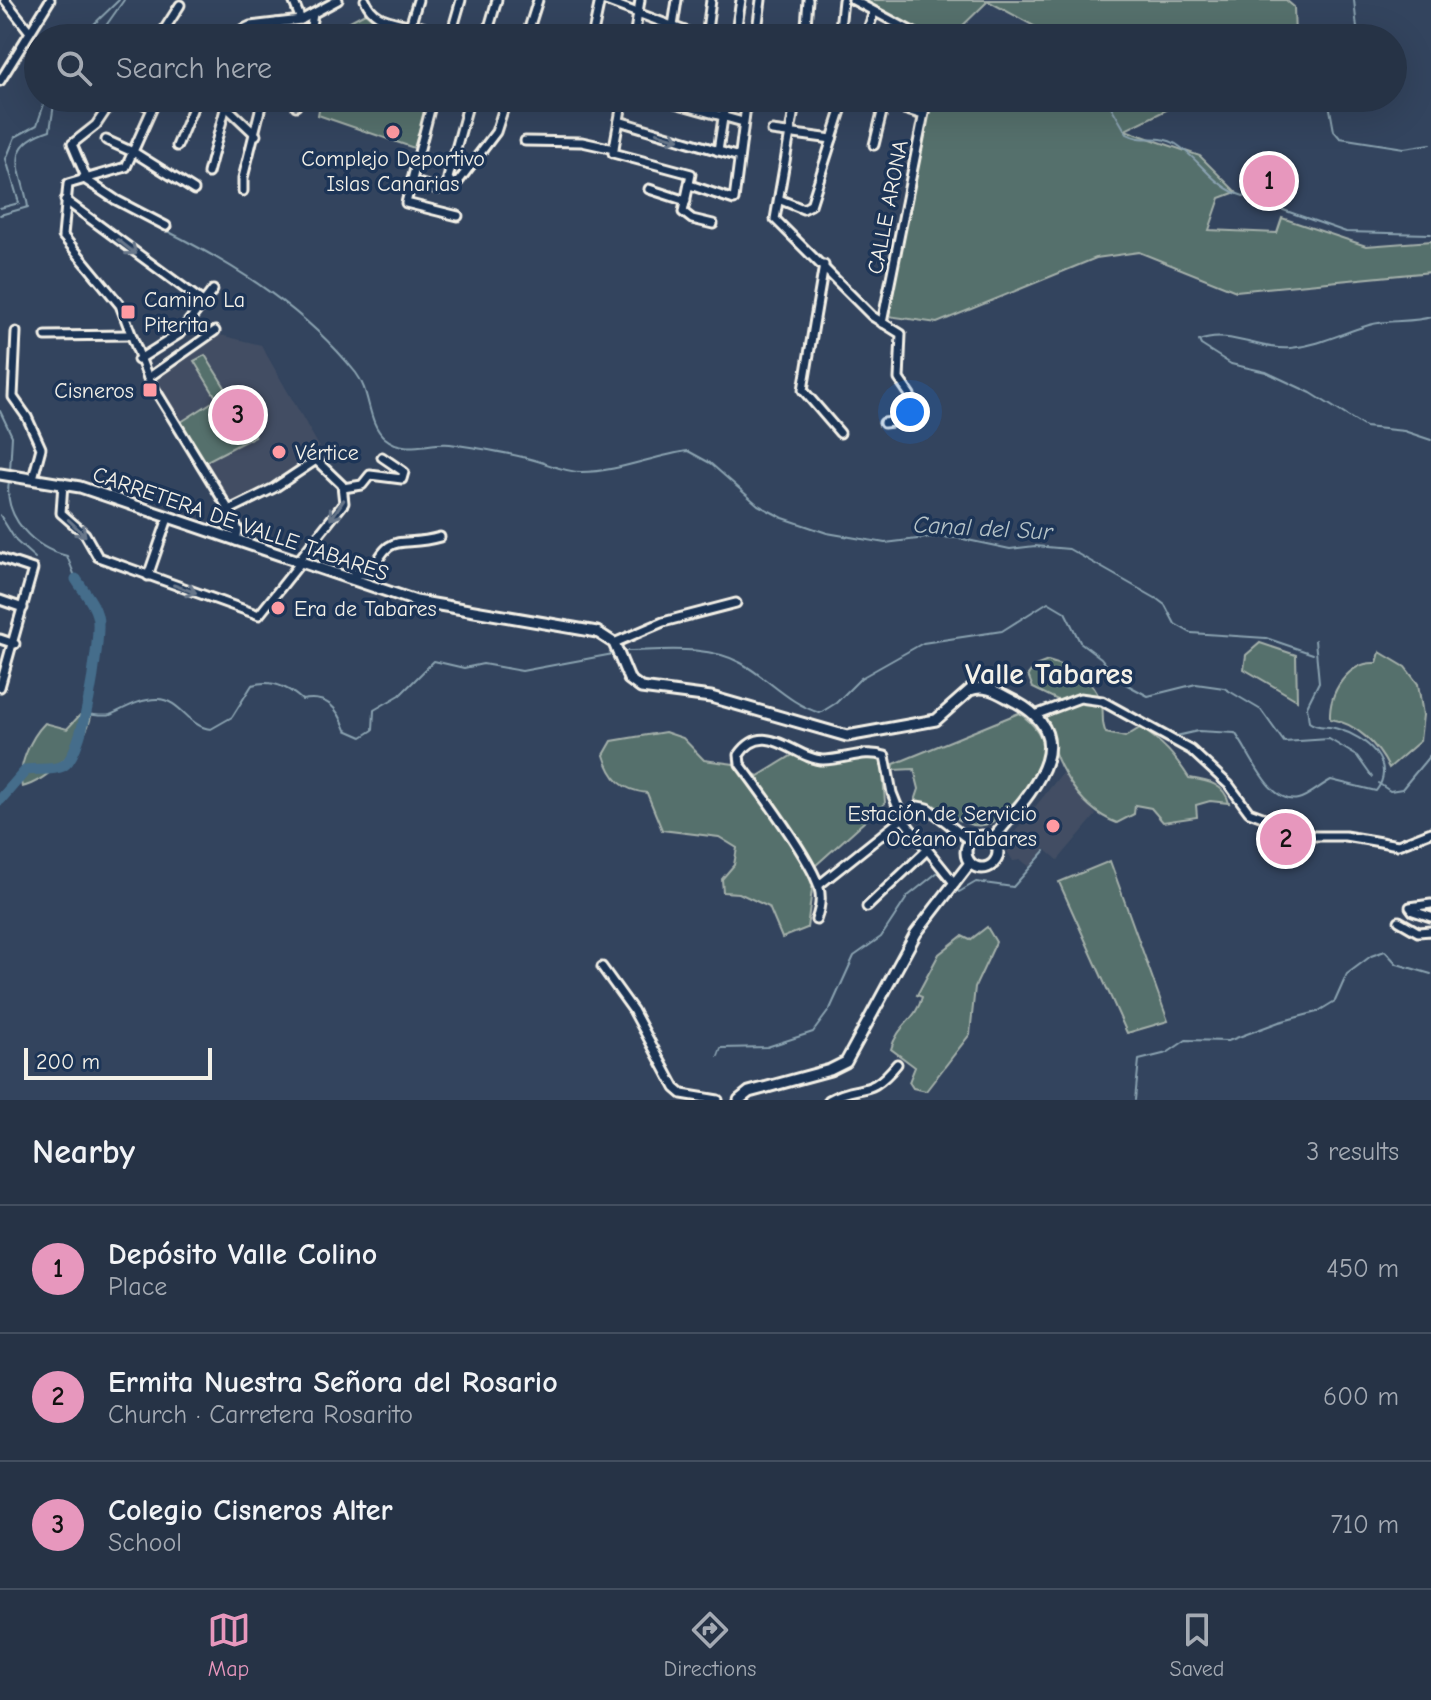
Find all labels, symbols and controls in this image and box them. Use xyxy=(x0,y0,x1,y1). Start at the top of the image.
search box xyxy=(24,24,1407,112)
icon: search xyxy=(52,46,96,90)
text: Search here xyxy=(116,51,272,86)
marker: Complejo Deportivo Islas Canarias xyxy=(384,123,402,141)
one-way arrow xyxy=(655,129,681,144)
street label: CALLE ARONA xyxy=(862,138,914,277)
place label: Complejo Deportivo Islas Canarias xyxy=(301,146,485,197)
pin: 1 xyxy=(1243,151,1295,211)
one-way arrow xyxy=(116,238,137,256)
place label: Camino La Piterita xyxy=(144,287,245,338)
marker: Camino La Piterita xyxy=(119,303,137,321)
place label: Cisneros xyxy=(54,378,134,404)
marker: Cisneros xyxy=(141,381,159,399)
pin: 3 xyxy=(212,385,264,445)
your location xyxy=(890,392,930,432)
place label: Vértice xyxy=(295,440,359,466)
marker: Vértice xyxy=(270,443,288,461)
street label: CARRETERA DE VALLE TABARES xyxy=(89,461,392,587)
one-way arrow xyxy=(328,499,345,521)
water label: Canal del Sur xyxy=(913,510,1055,546)
one-way arrow xyxy=(67,518,87,537)
one-way arrow xyxy=(172,583,197,598)
place label: Era de Tabares xyxy=(294,596,437,622)
marker: Era de Tabares xyxy=(269,599,287,617)
district label: Valle Tabares xyxy=(965,657,1133,692)
place label: Estación de Servicio Océano Tabares xyxy=(847,801,1037,852)
pin: 2 xyxy=(1260,809,1312,869)
marker: Estación de Servicio Océano Tabares xyxy=(1044,817,1062,835)
scale bar xyxy=(24,1044,212,1080)
text: 200 m xyxy=(36,1049,100,1075)
text: Nearby xyxy=(32,1132,135,1172)
text: 3 results xyxy=(1306,1137,1399,1167)
text: Depósito Valle Colino xyxy=(108,1237,377,1272)
text: 1 xyxy=(53,1254,63,1284)
text: 450 m xyxy=(1326,1254,1399,1284)
text: Place xyxy=(108,1272,167,1302)
text: Ermita Nuestra Señora del Rosario xyxy=(108,1365,558,1400)
text: 2 xyxy=(52,1382,64,1412)
text: 600 m xyxy=(1323,1382,1399,1412)
text: Church · Carretera Rosarito xyxy=(108,1400,413,1430)
text: Colegio Cisneros Alter xyxy=(108,1493,393,1528)
text: 3 xyxy=(52,1510,64,1540)
text: 710 m xyxy=(1330,1510,1399,1540)
text: School xyxy=(108,1528,182,1558)
tab: Map xyxy=(207,1608,251,1682)
tab: Directions xyxy=(664,1608,757,1682)
tab: Saved xyxy=(1170,1608,1224,1682)

